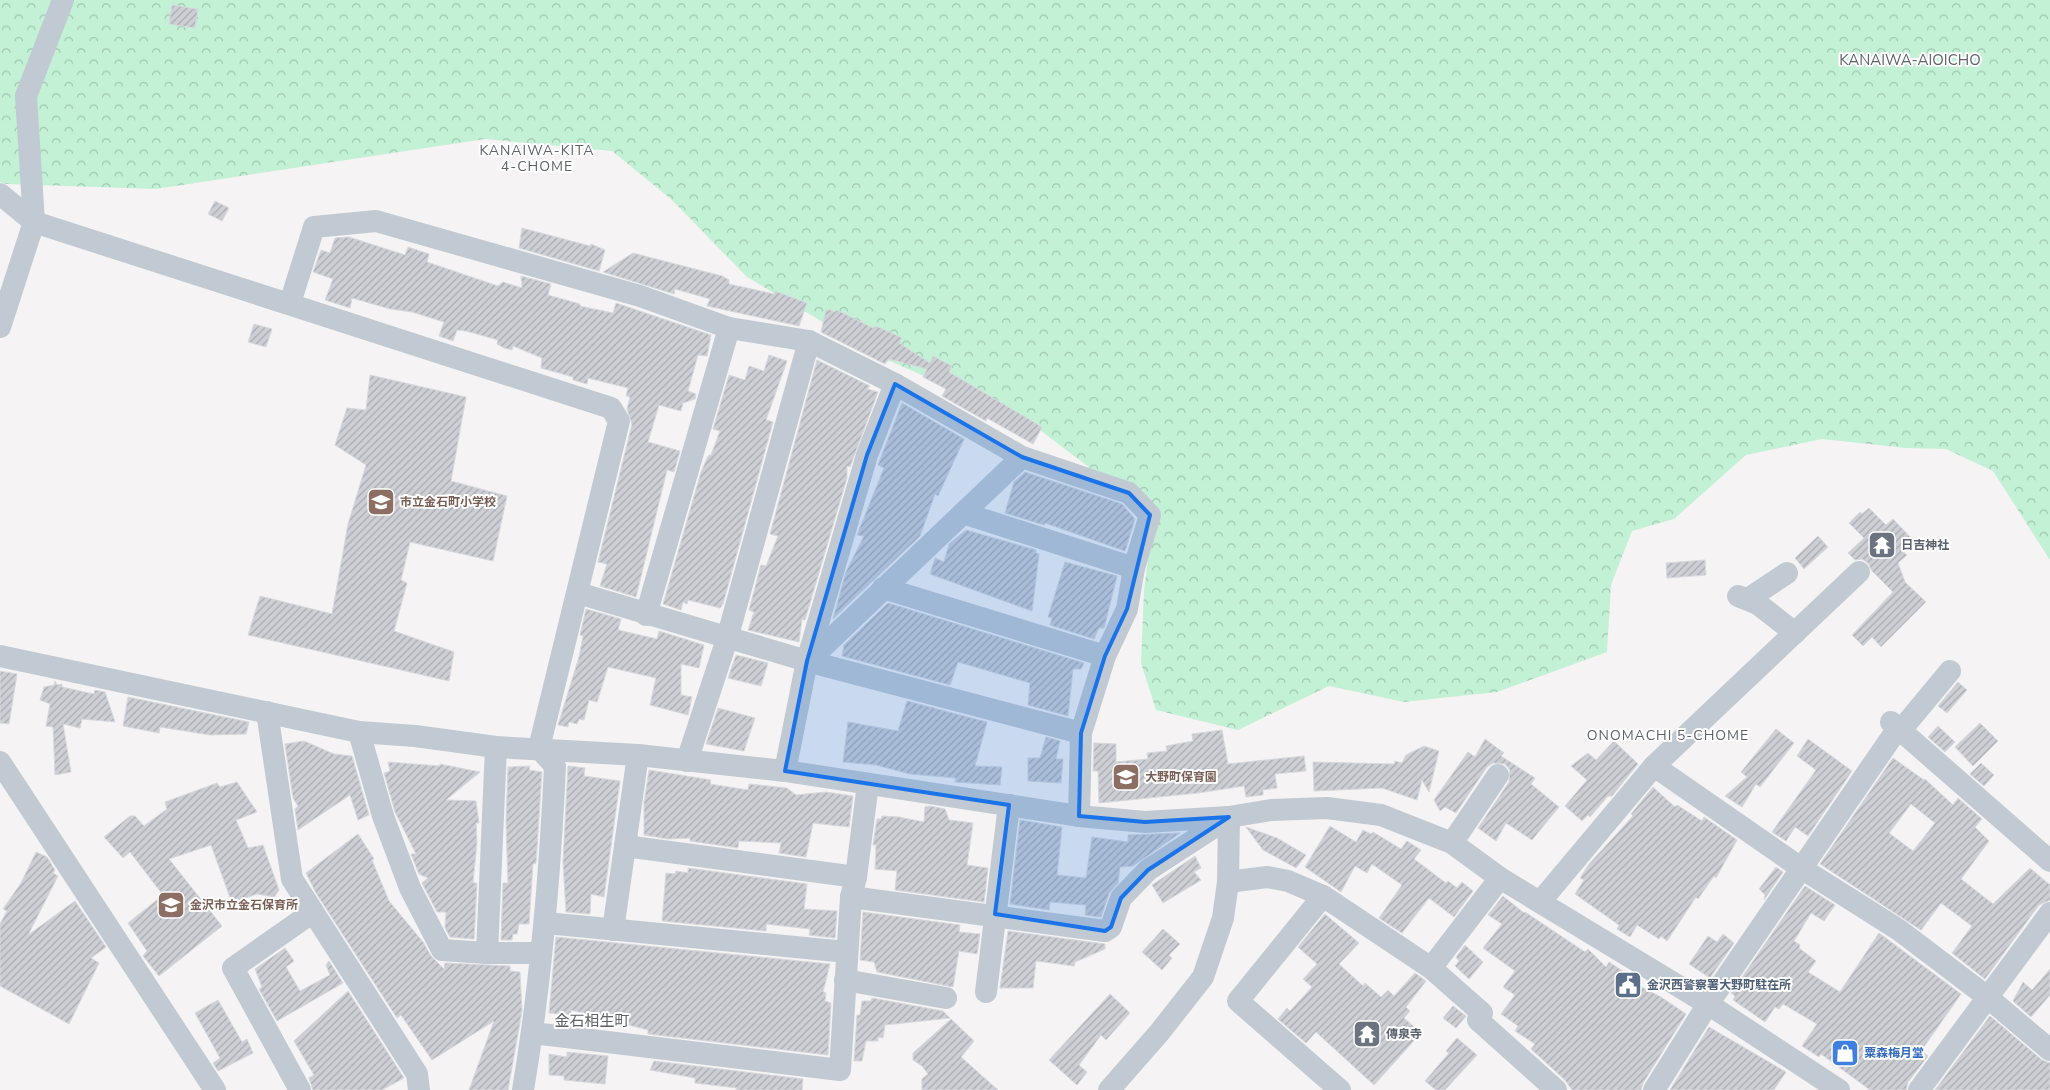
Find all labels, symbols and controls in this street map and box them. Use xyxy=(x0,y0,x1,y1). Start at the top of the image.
district label: KANAIWA-AIOICHO xyxy=(1839,50,1981,70)
district label: KANAIWA-KITA 4-CHOME xyxy=(479,141,595,176)
school or university icon: 市立金石町小学校 xyxy=(366,487,396,517)
place label: 市立金石町小学校 xyxy=(400,494,496,510)
temple icon: 日吉神社 xyxy=(1867,530,1897,560)
place label: 日吉神社 xyxy=(1901,537,1949,553)
district label: ONOMACHI 5-CHOME xyxy=(1587,726,1749,745)
school or university icon: 大野町保育園 xyxy=(1111,762,1141,792)
place label: 大野町保育園 xyxy=(1145,769,1217,785)
school or university icon: 金沢市立金石保育所 xyxy=(156,890,186,920)
place label: 金沢市立金石保育所 xyxy=(190,897,298,913)
public building icon: 金沢西警察署大野町駐在所 xyxy=(1613,970,1643,1000)
place label: 金沢西警察署大野町駐在所 xyxy=(1647,977,1791,993)
district label: 金石相生町 xyxy=(554,1011,630,1031)
temple icon: 傳泉寺 xyxy=(1352,1019,1382,1049)
place label: 傳泉寺 xyxy=(1386,1026,1422,1042)
shop icon: 粟森梅月堂 xyxy=(1830,1038,1860,1068)
place label: 粟森梅月堂 xyxy=(1864,1045,1924,1061)

